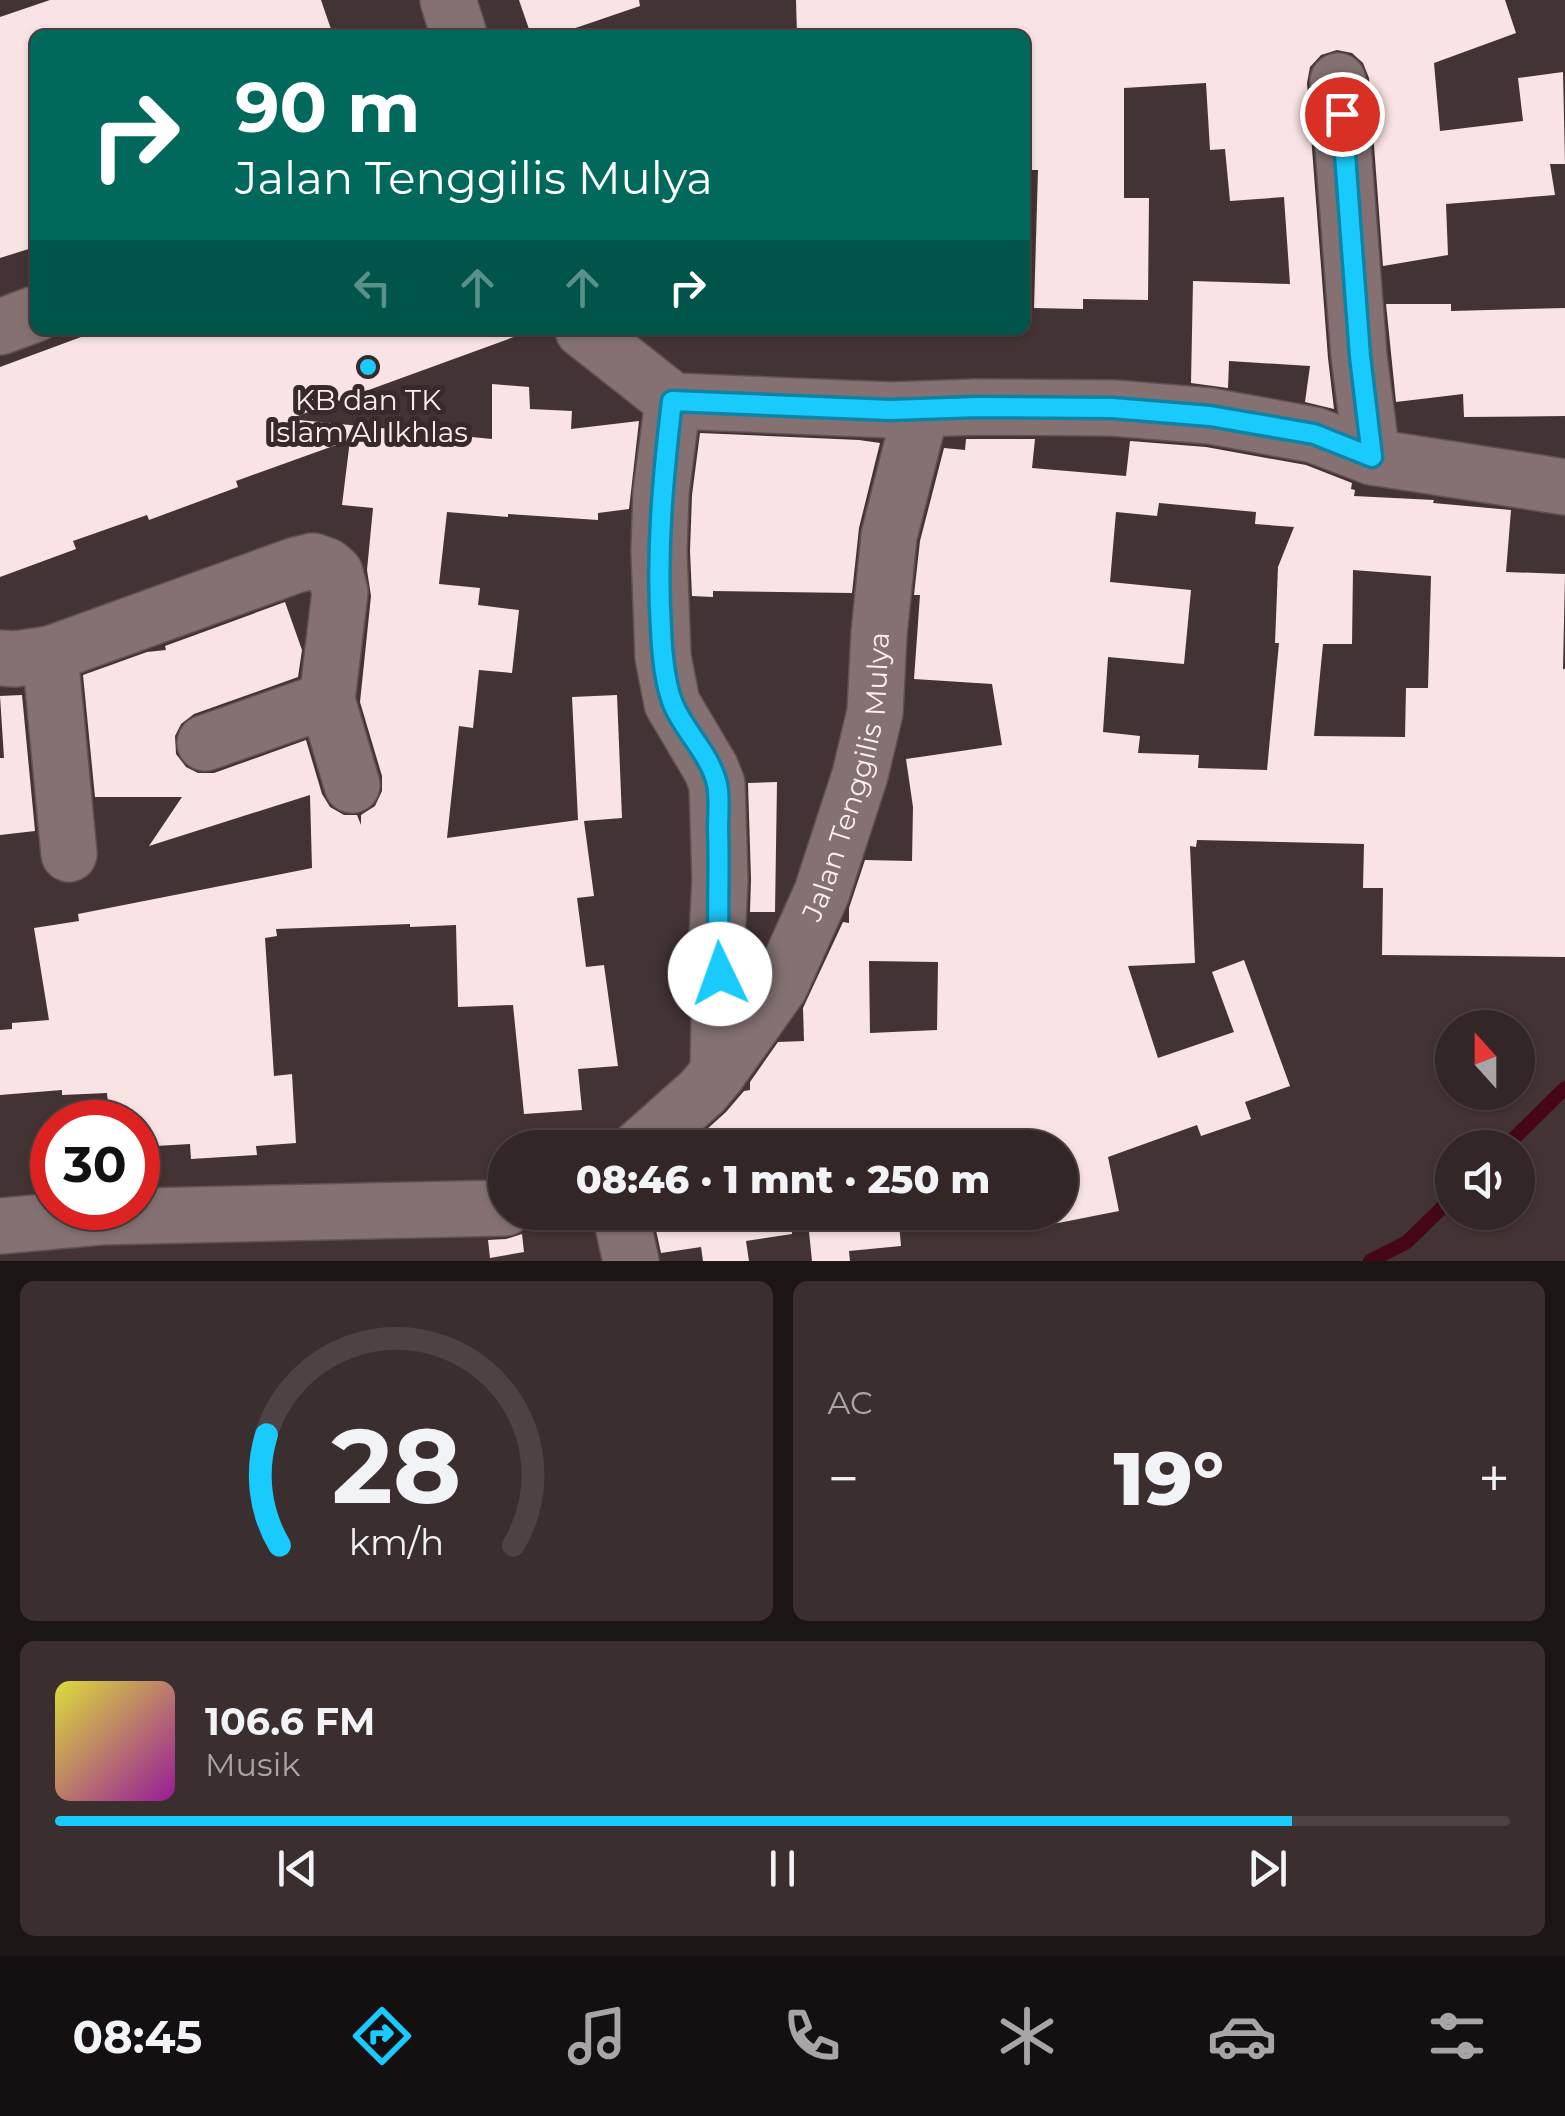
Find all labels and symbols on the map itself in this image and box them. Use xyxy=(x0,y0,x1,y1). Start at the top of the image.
pin xyxy=(1300,72,1385,157)
marker: KB dan TK Islam Al Ikhlas xyxy=(357,356,379,378)
place label: KB dan TK Islam Al Ikhlas xyxy=(268,383,468,449)
street label: Jalan Tenggilis Mulya xyxy=(794,631,896,927)
position arrow xyxy=(668,922,772,1026)
north arrow xyxy=(1435,1010,1535,1110)
speed limit sign: 30 xyxy=(30,1100,160,1230)

